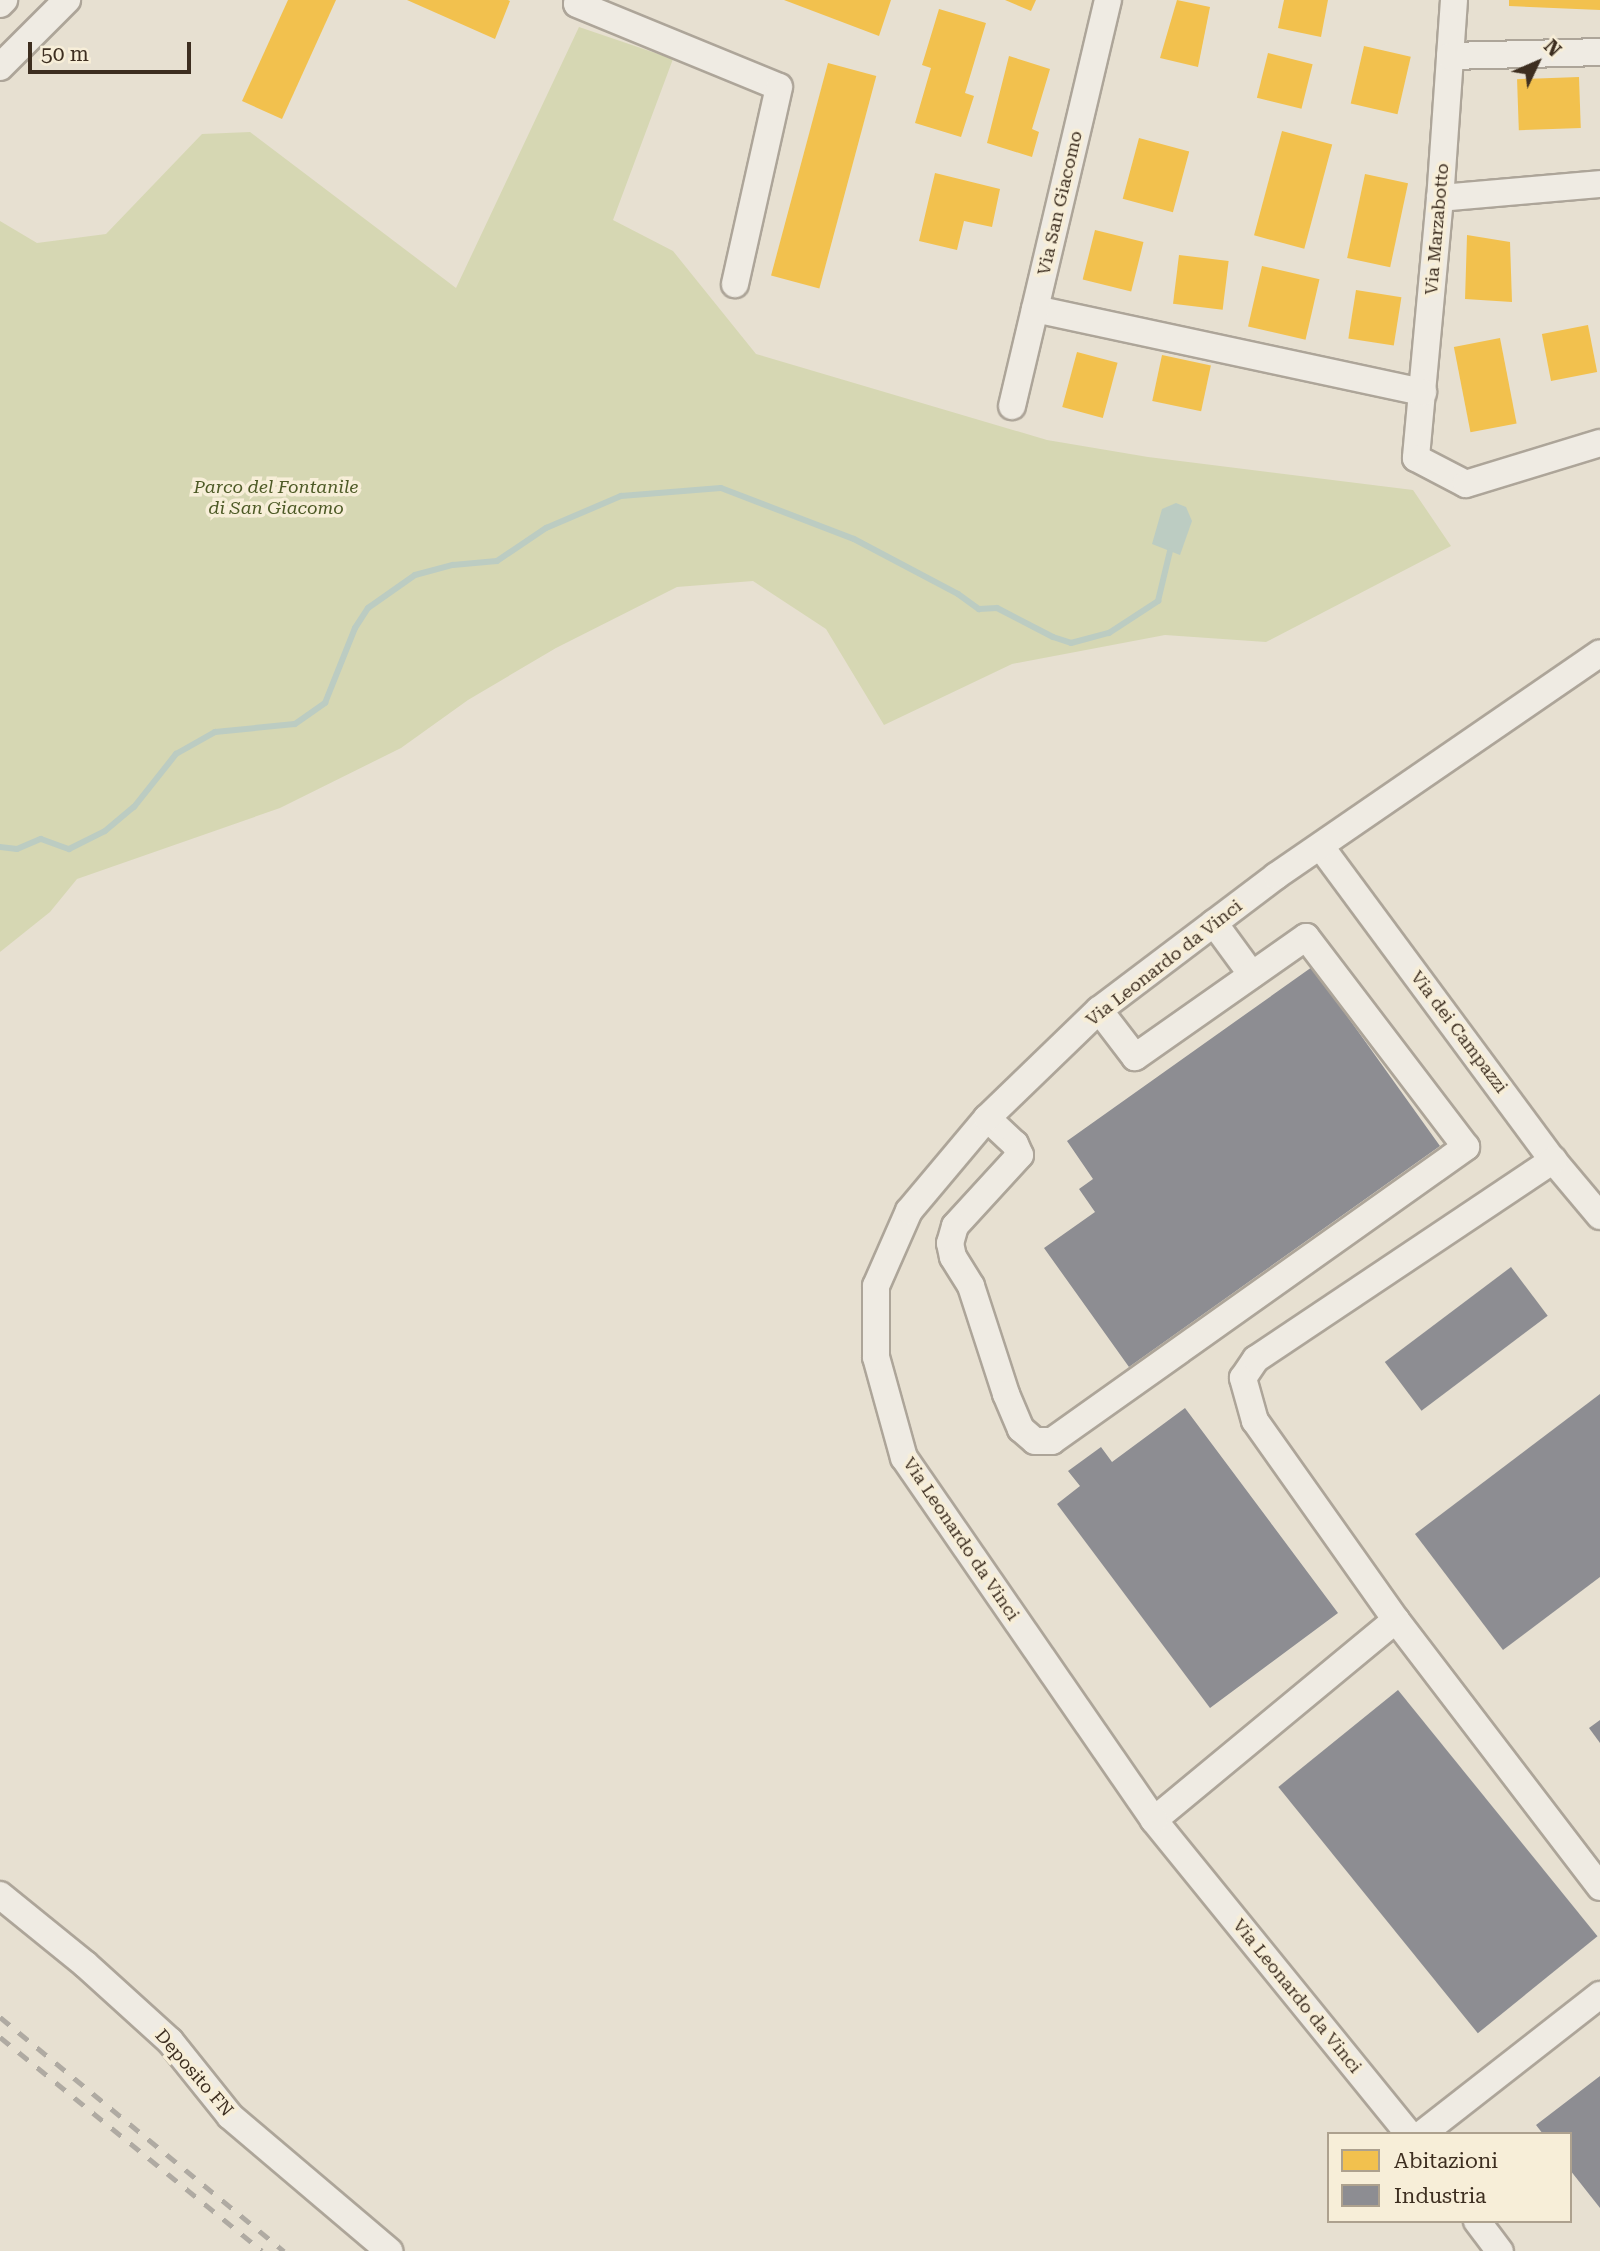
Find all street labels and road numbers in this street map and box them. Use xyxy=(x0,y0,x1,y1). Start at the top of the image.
street label: Via San Giacomo xyxy=(1033,129,1087,277)
street label: Via Marzabotto xyxy=(1420,162,1454,296)
street label: Via Leonardo da Vinci xyxy=(1082,895,1246,1031)
street label: Via dei Campazzi xyxy=(1406,967,1512,1097)
street label: Via Leonardo da Vinci xyxy=(898,1453,1024,1625)
street label: Via Leonardo da Vinci xyxy=(1228,1915,1366,2077)
street label: Deposito FN xyxy=(150,2025,238,2121)

